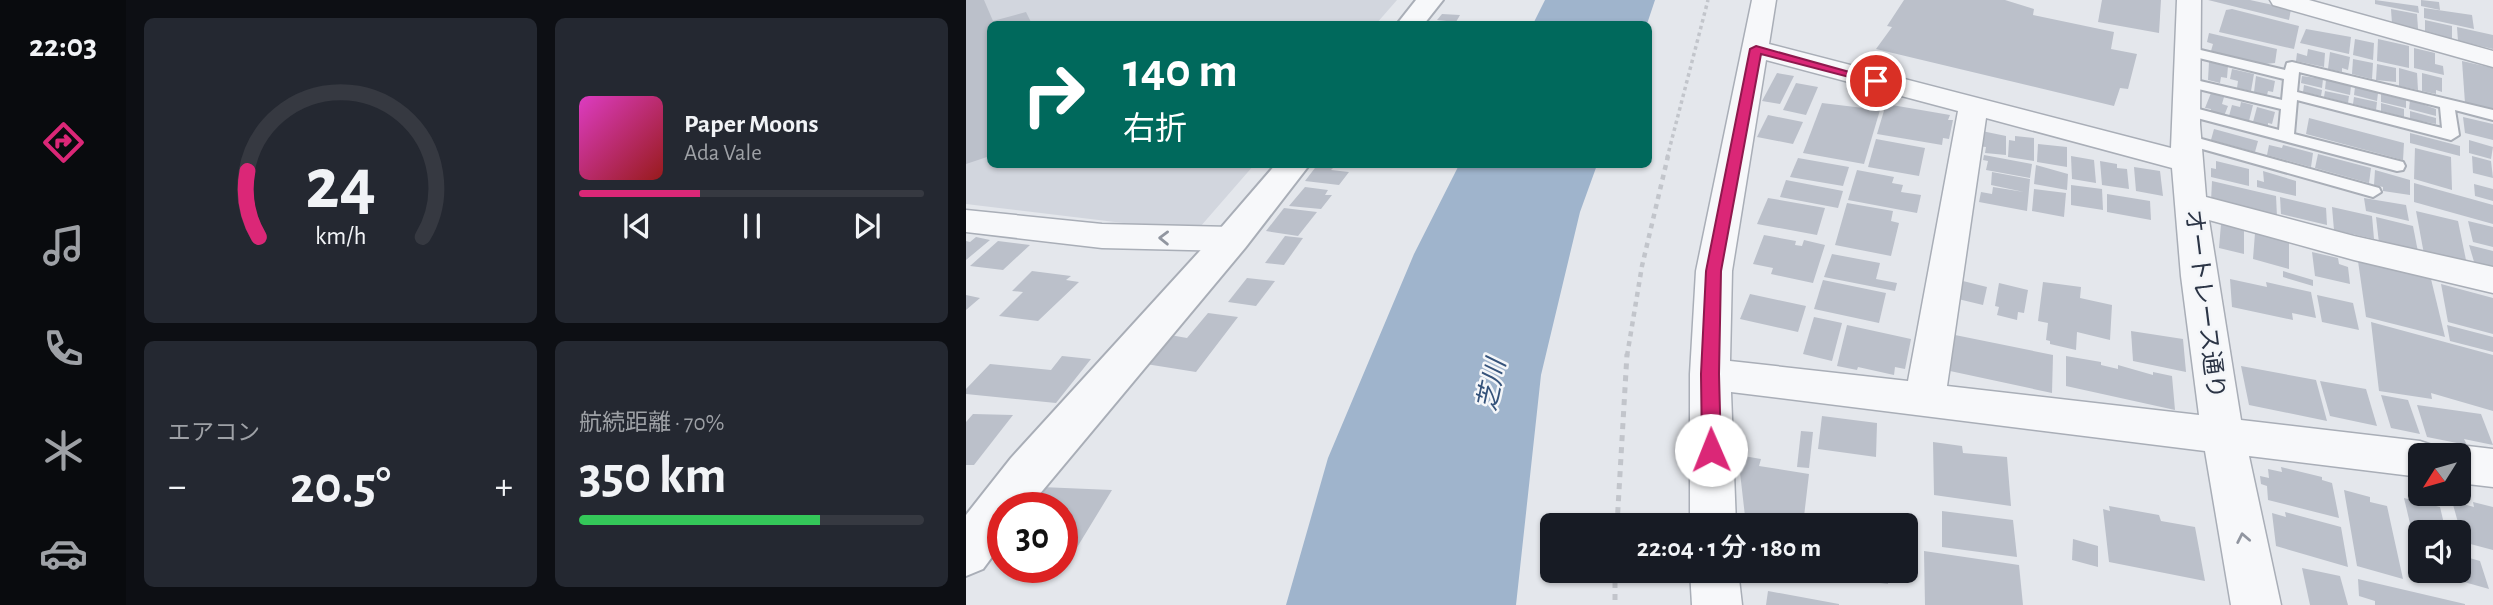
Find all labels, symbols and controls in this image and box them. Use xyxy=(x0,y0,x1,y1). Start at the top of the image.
text: 22:03 xyxy=(29,30,97,62)
text: 140 m xyxy=(1123,47,1238,96)
icon: right xyxy=(1008,49,1099,140)
pin xyxy=(1846,51,1906,111)
icon: arrive xyxy=(1857,62,1895,100)
text: Paper Moons xyxy=(684,111,819,137)
text: 右折 xyxy=(1123,113,1187,145)
icon: directions xyxy=(39,118,88,167)
text: Ada Vale xyxy=(684,142,762,165)
text: 24 xyxy=(305,149,376,222)
icon: previous xyxy=(618,207,656,245)
icon: pause xyxy=(733,207,771,245)
icon: next xyxy=(848,207,886,245)
street label: オートレース通り xyxy=(2180,208,2229,400)
icon: music xyxy=(39,221,88,270)
text: km/h xyxy=(315,224,366,249)
one-way arrow xyxy=(1158,230,1169,245)
icon: phone xyxy=(39,324,88,373)
water label: 芝川 xyxy=(1473,354,1511,413)
text: 航続距離 · 70% xyxy=(579,412,725,435)
position arrow xyxy=(1674,413,1748,487)
text: エアコン xyxy=(168,422,260,445)
icon: climate xyxy=(39,426,88,475)
north arrow xyxy=(2408,443,2471,506)
map controls xyxy=(2408,443,2471,583)
text: 350 km xyxy=(579,450,727,502)
text: 20.5° xyxy=(290,460,391,512)
text: − xyxy=(168,468,186,506)
text: + xyxy=(495,468,513,506)
speed limit sign: 30 xyxy=(987,492,1078,583)
button: sound xyxy=(2408,520,2471,583)
icon: car xyxy=(39,529,88,578)
one-way arrow xyxy=(2236,532,2251,544)
text: 22:04 · 1 分 · 180 m xyxy=(1637,535,1821,561)

